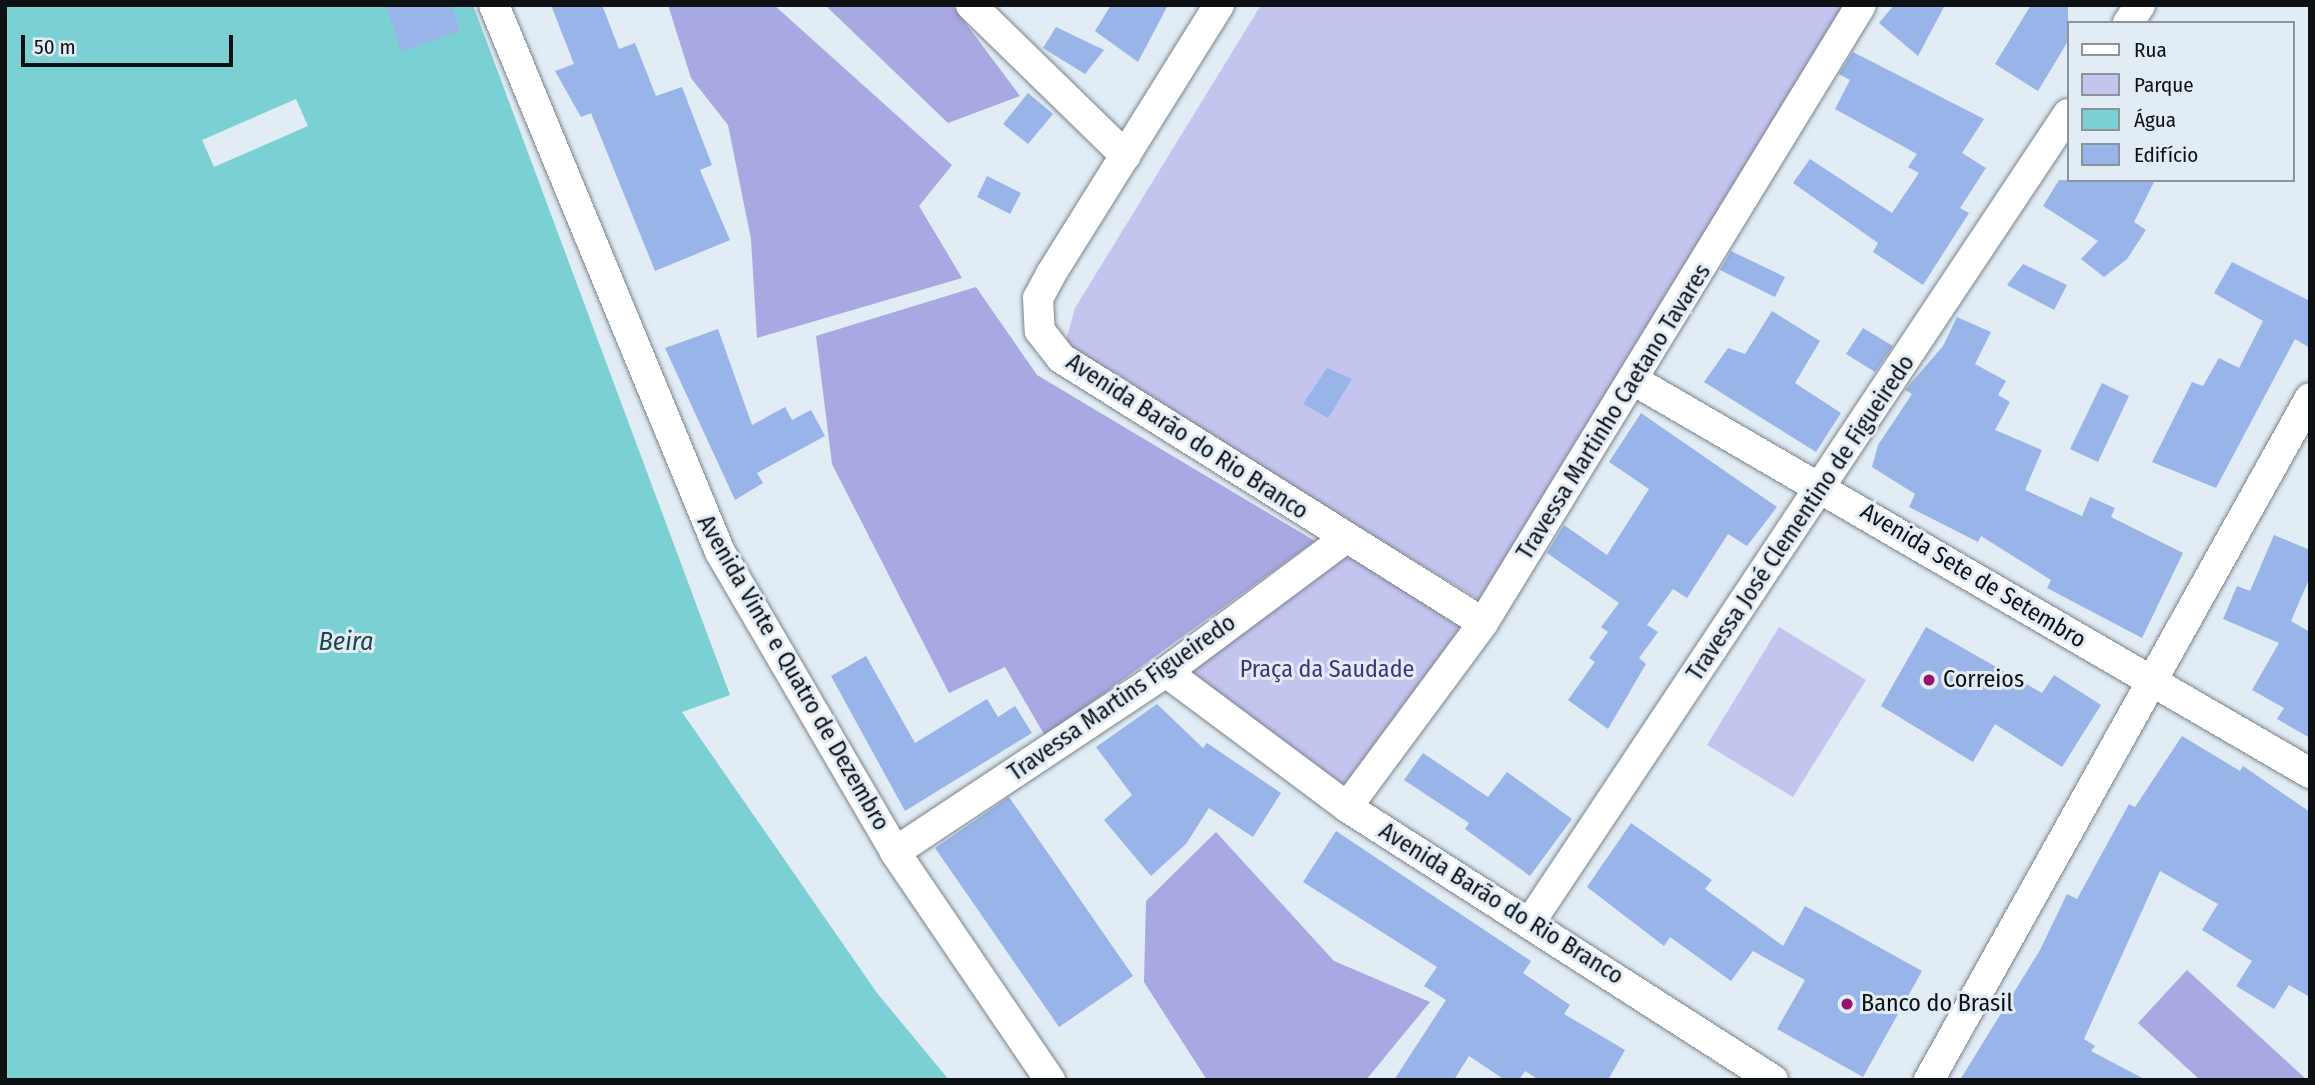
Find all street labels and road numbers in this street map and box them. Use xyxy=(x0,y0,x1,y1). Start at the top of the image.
street label: Travessa Martinho Caetano Tavares xyxy=(1511,259,1717,565)
street label: Avenida Barão do Rio Branco xyxy=(1061,348,1313,526)
street label: Travessa José Clementino de Figueiredo xyxy=(1681,350,1921,686)
street label: Avenida Sete de Setembro xyxy=(1855,497,2091,655)
street label: Avenida Vinte e Quatro de Dezembro xyxy=(691,510,895,836)
street label: Travessa Martins Figueiredo xyxy=(1003,608,1241,788)
street label: Avenida Barão do Rio Branco xyxy=(1373,817,1629,991)

